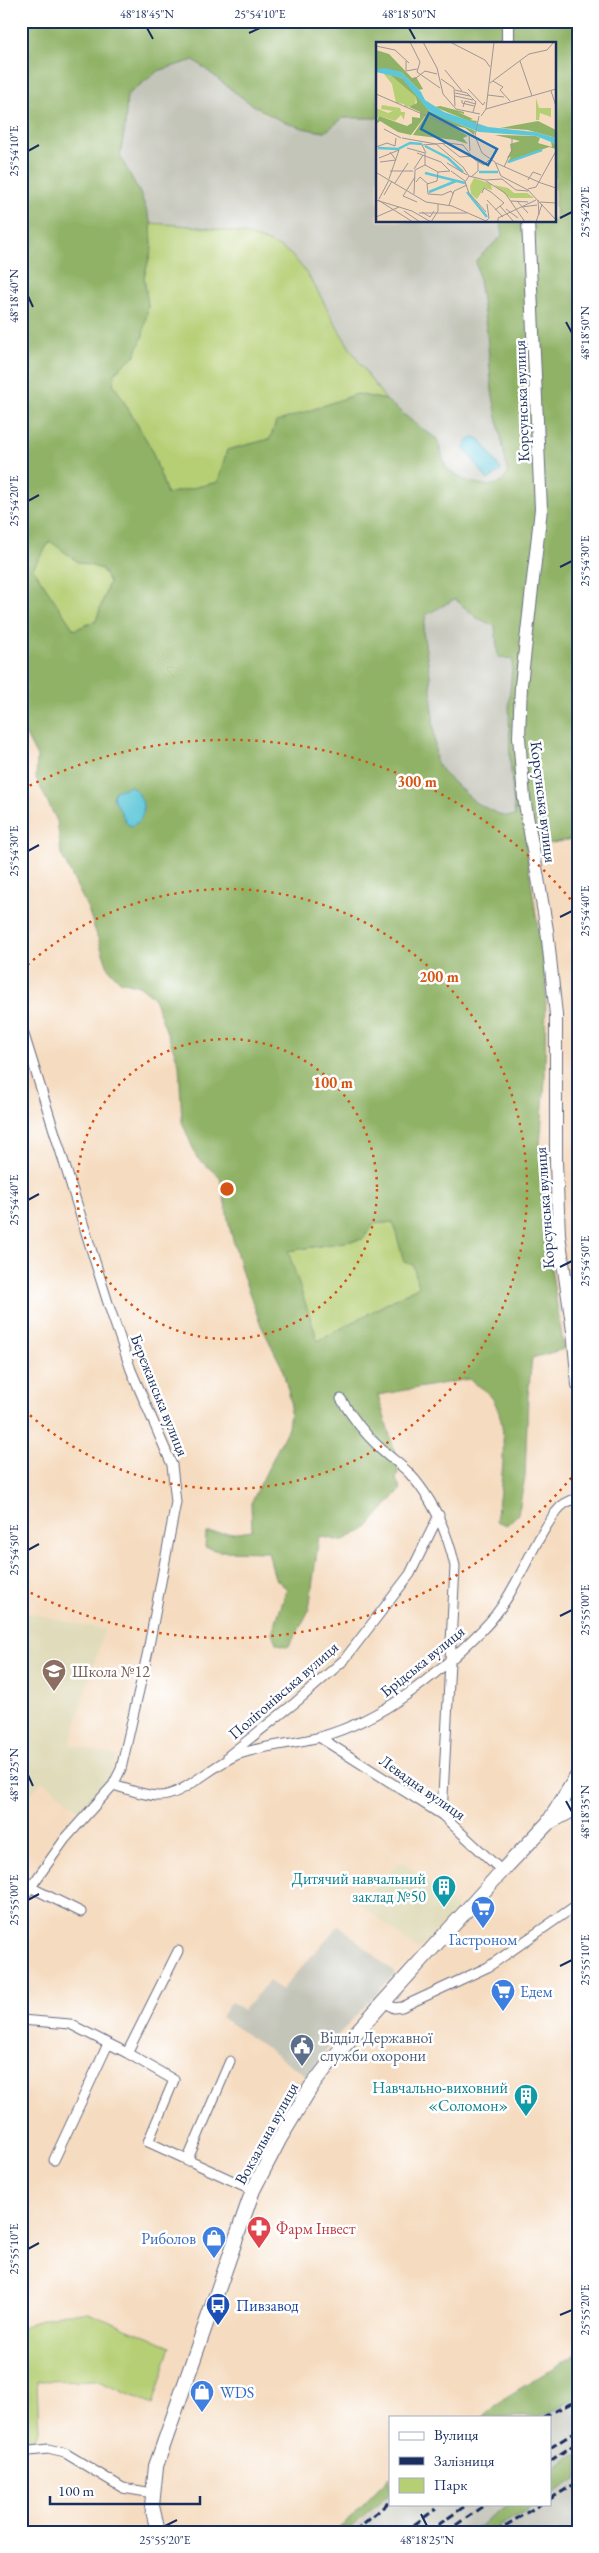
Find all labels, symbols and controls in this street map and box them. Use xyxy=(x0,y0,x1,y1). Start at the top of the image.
text: 48°18'45"N xyxy=(120,6,174,22)
text: 25°54'10"E xyxy=(234,6,286,22)
text: 48°18'50"N xyxy=(382,6,436,22)
inset map xyxy=(376,42,556,222)
text: 25°54'10"E xyxy=(6,125,22,177)
text: 25°54'20"E xyxy=(577,186,593,238)
text: 48°18'40"N xyxy=(6,269,22,323)
text: 48°18'50"N xyxy=(577,306,593,360)
street label: Корсунська вулиця xyxy=(509,340,534,462)
text: 25°54'20"E xyxy=(6,475,22,527)
text: 25°54'30"E xyxy=(577,535,593,587)
street label: Корсунська вулиця xyxy=(526,740,561,864)
text: 300 m xyxy=(397,772,437,791)
text: 25°54'30"E xyxy=(6,825,22,877)
text: 25°54'40"E xyxy=(577,885,593,937)
text: 200 m xyxy=(419,967,459,986)
text: 100 m xyxy=(313,1073,353,1092)
street label: Корсунська вулиця xyxy=(530,1146,559,1270)
text: 25°54'40"E xyxy=(6,1174,22,1226)
centre of rings xyxy=(218,1180,236,1198)
text: 25°54'50"E xyxy=(577,1235,593,1287)
street label: Бережанська вулиця xyxy=(125,1331,194,1459)
text: 25°54'50"E xyxy=(6,1524,22,1576)
text: 25°55'00"E xyxy=(577,1584,593,1636)
street label: Брідська вулиця xyxy=(376,1621,469,1702)
street label: Полігонівська вулиця xyxy=(224,1637,343,1744)
school or university icon: Школа №12 xyxy=(41,1658,67,1692)
place label: Школа №12 xyxy=(72,1661,150,1682)
text: 48°18'25"N xyxy=(6,1748,22,1802)
street label: Левадна вулиця xyxy=(375,1750,470,1825)
text: 48°18'35"N xyxy=(577,1785,593,1839)
place label: Дитячий навчальний заклад №50 xyxy=(292,1868,427,1907)
text: 25°55'00"E xyxy=(6,1874,22,1926)
building icon: Дитячий навчальний заклад №50 xyxy=(431,1874,457,1908)
supermarket icon: Гастроном xyxy=(470,1895,496,1929)
place label: Гастроном xyxy=(449,1929,517,1950)
text: 25°55'10"E xyxy=(577,1934,593,1986)
supermarket icon: Едем xyxy=(490,1978,516,2012)
place label: Едем xyxy=(520,1981,553,2002)
place label: Відділ Державної служби охорони xyxy=(320,2027,434,2066)
public building icon: Відділ Державної служби охорони xyxy=(289,2033,315,2067)
place label: Навчально-виховний «Соломон» xyxy=(372,2077,509,2116)
street label: Вокзальна вулиця xyxy=(230,2078,303,2188)
building icon: Навчально-виховний «Соломон» xyxy=(513,2083,539,2117)
pharmacy icon: Фарм Інвест xyxy=(246,2215,272,2249)
place label: Фарм Інвест xyxy=(276,2218,356,2239)
text: 25°55'10"E xyxy=(6,2223,22,2275)
shop icon: Риболов xyxy=(201,2225,227,2259)
place label: Риболов xyxy=(141,2228,196,2249)
text: 25°55'20"E xyxy=(577,2284,593,2336)
bus stop icon: Пивзавод xyxy=(205,2292,231,2326)
place label: Пивзавод xyxy=(236,2295,299,2316)
shop icon: WDS xyxy=(189,2379,215,2413)
place label: WDS xyxy=(220,2382,254,2403)
legend xyxy=(389,2416,552,2506)
text: Вулиця xyxy=(434,2425,479,2444)
text: Залізниця xyxy=(434,2451,495,2470)
scale bar xyxy=(50,2473,200,2505)
text: Парк xyxy=(434,2475,467,2494)
text: 100 m xyxy=(58,2481,95,2500)
text: 25°55'20"E xyxy=(139,2532,191,2548)
text: 48°18'25"N xyxy=(400,2532,454,2548)

